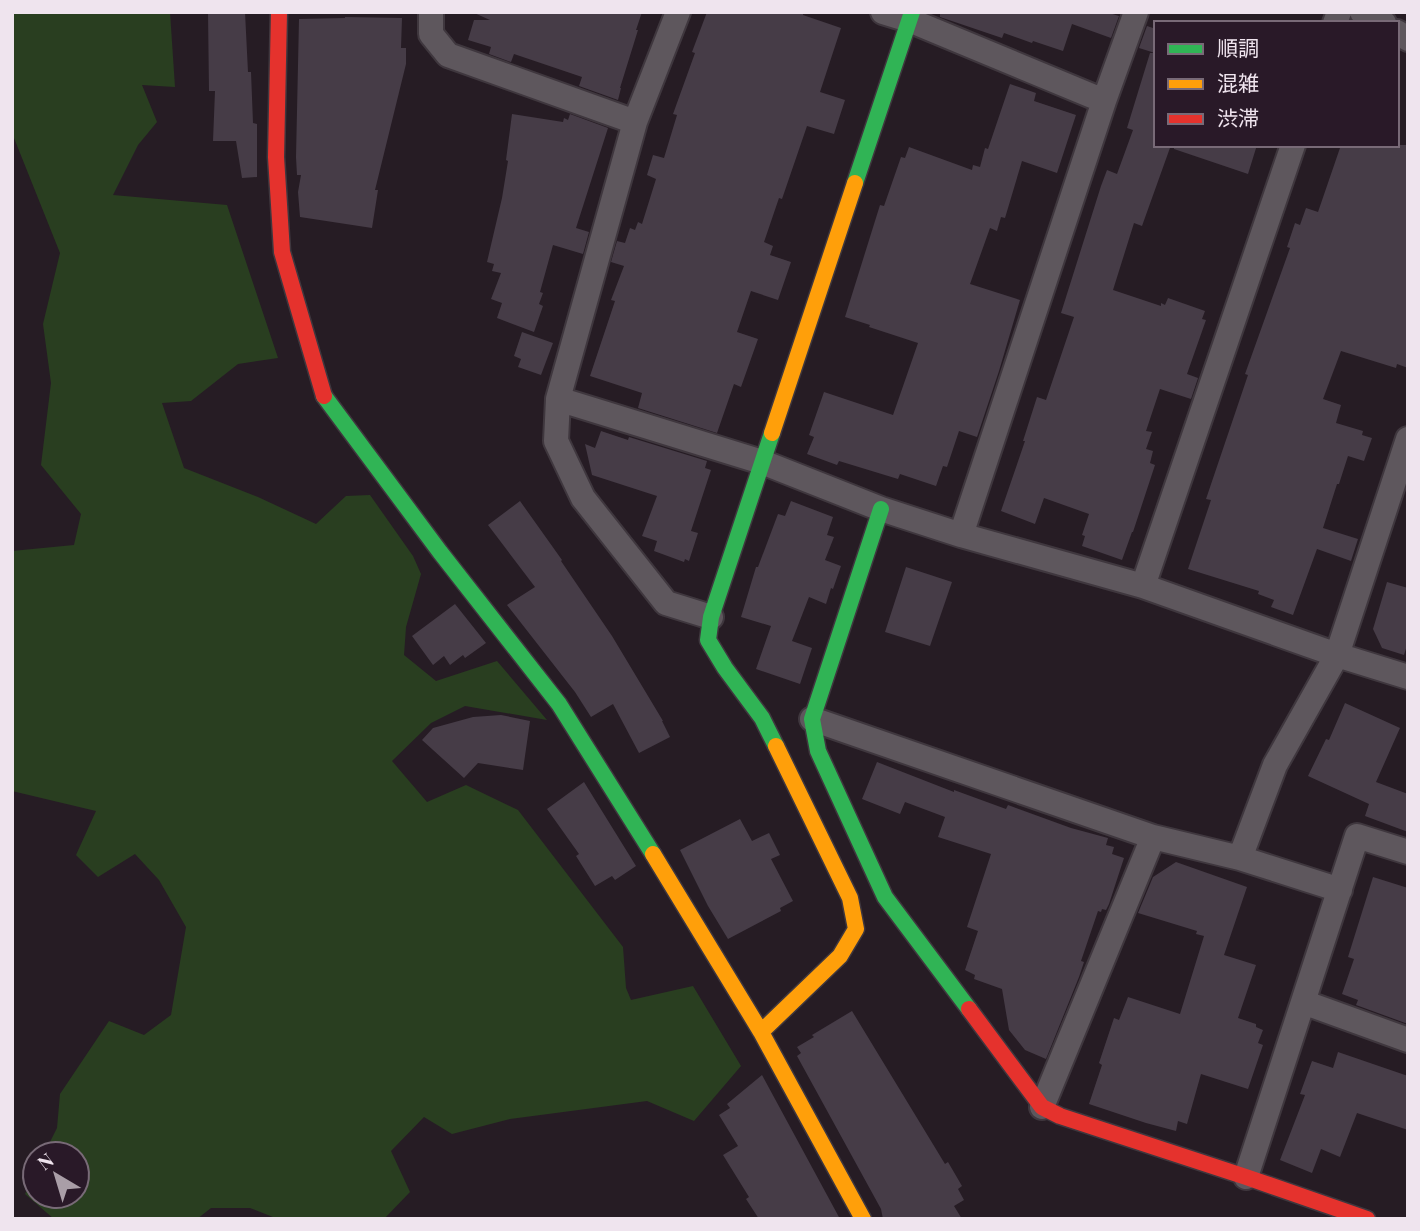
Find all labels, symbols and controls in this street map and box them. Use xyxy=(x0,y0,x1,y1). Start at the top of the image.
legend xyxy=(1154,21,1399,147)
text: 順調 xyxy=(1217,33,1259,61)
text: 混雑 xyxy=(1217,68,1259,96)
text: 渋滞 xyxy=(1217,103,1259,131)
north arrow xyxy=(21,1140,91,1210)
text: N xyxy=(32,1146,59,1175)

